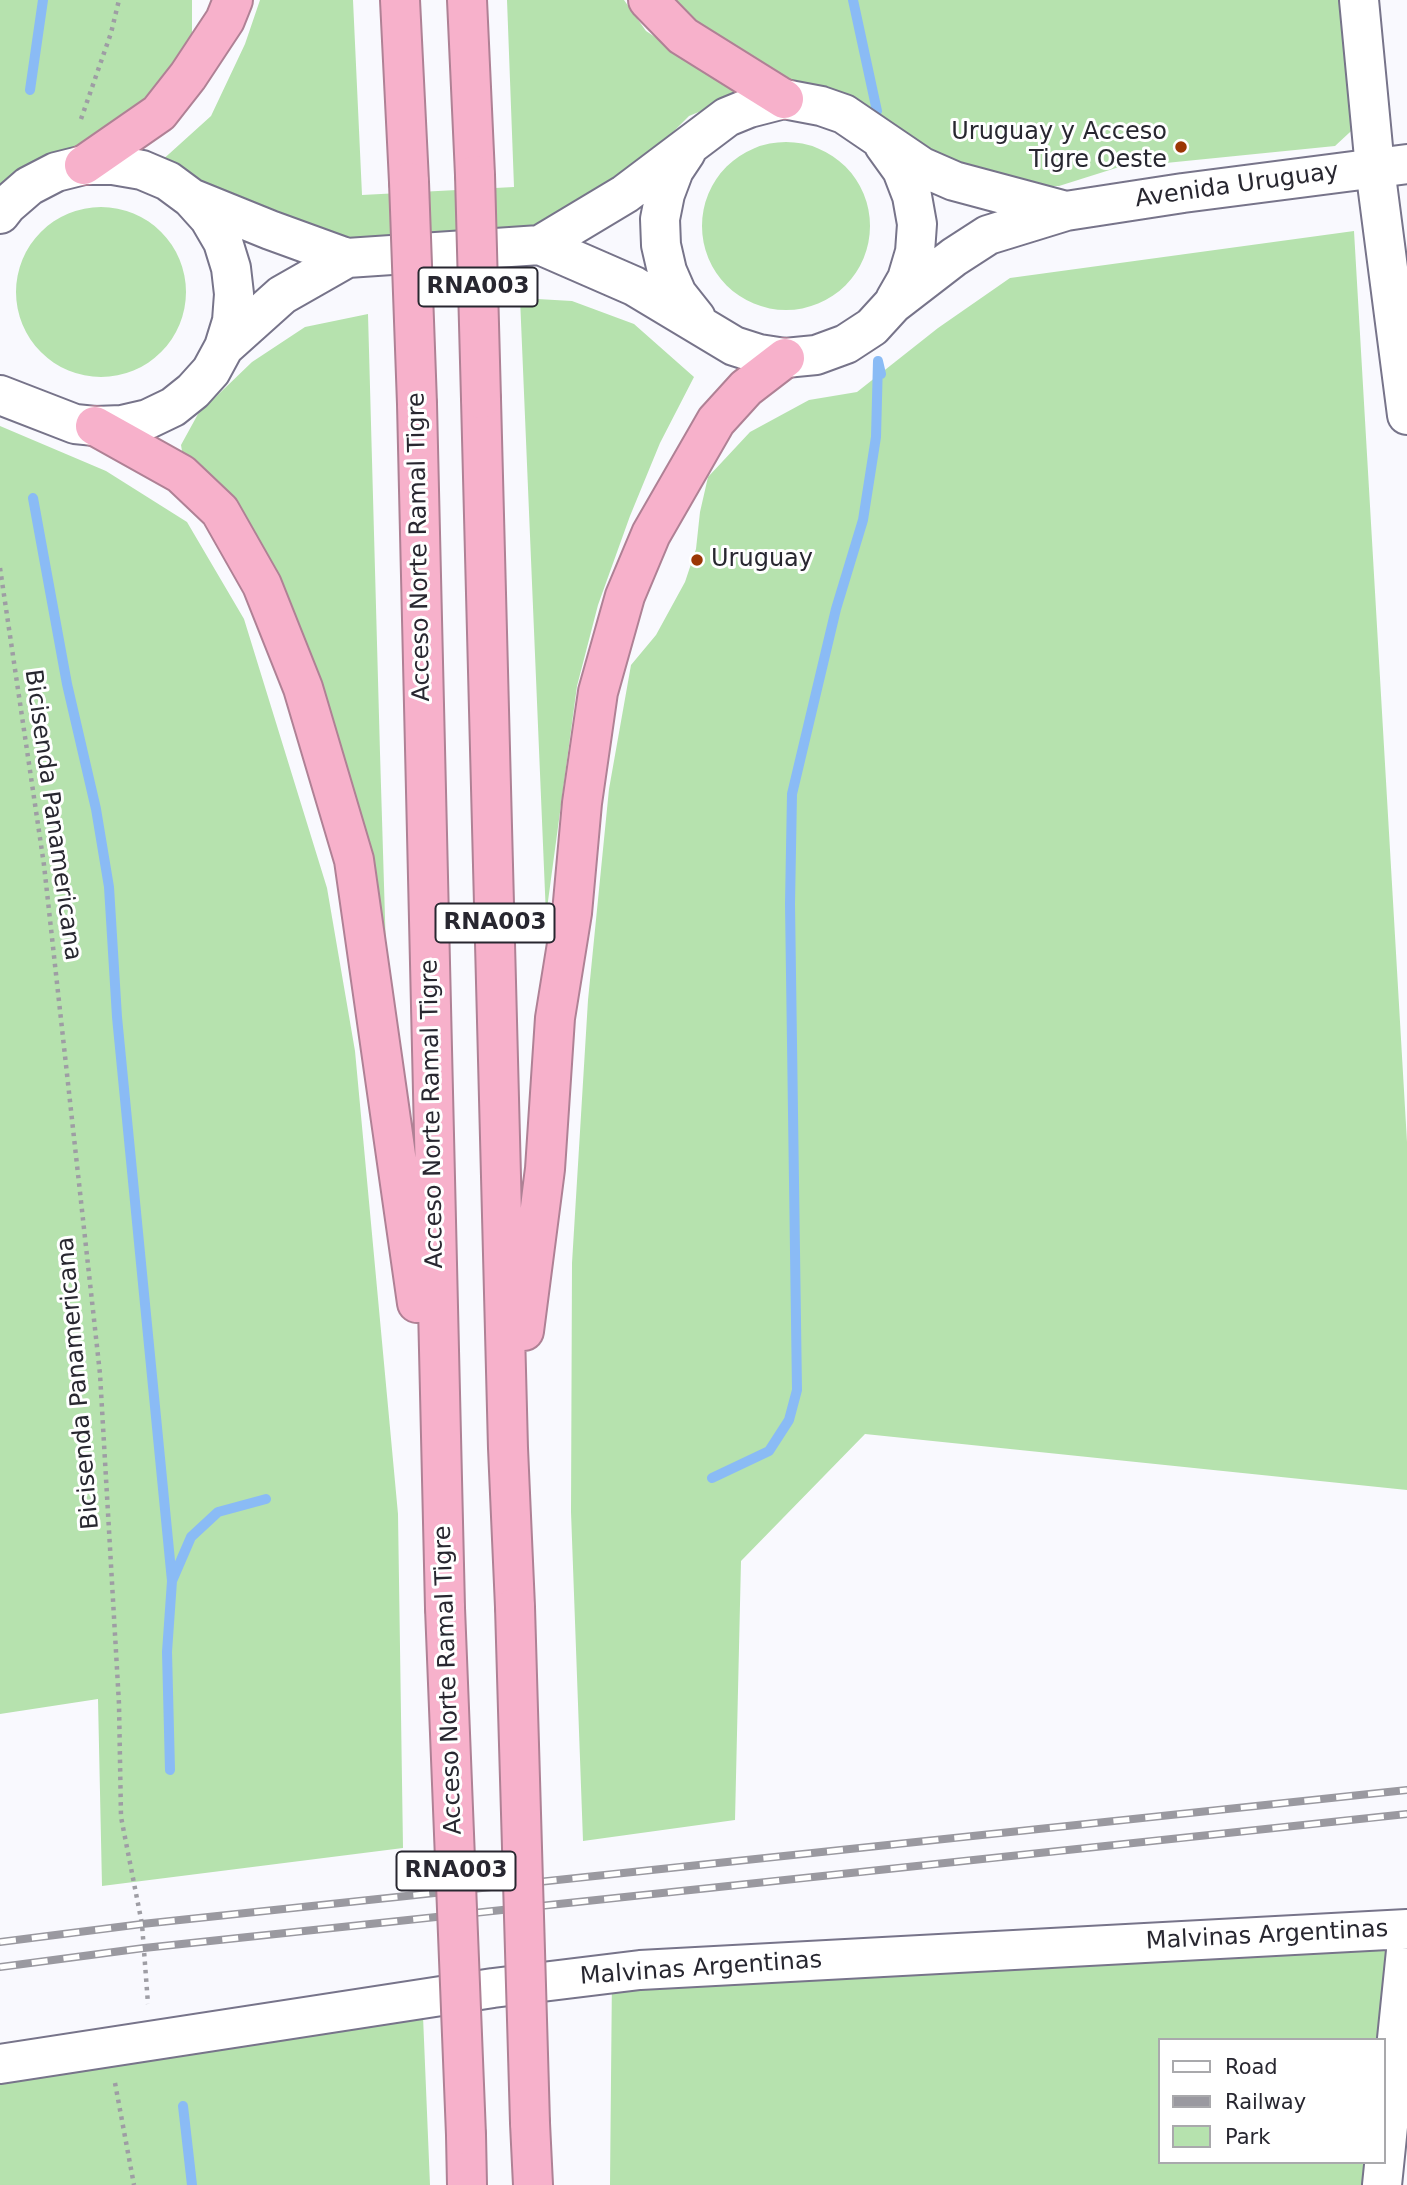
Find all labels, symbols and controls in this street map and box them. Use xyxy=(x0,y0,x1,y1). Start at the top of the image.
place label: Uruguay y Acceso Tigre Oeste xyxy=(951,119,1167,175)
marker: Uruguay y Acceso Tigre Oeste xyxy=(1173,139,1189,155)
street label: Avenida Uruguay xyxy=(1133,157,1341,215)
road number: RNA003 xyxy=(419,268,538,306)
street label: Acceso Norte Ramal Tigre xyxy=(403,392,437,702)
place label: Uruguay xyxy=(711,546,813,574)
marker: Uruguay xyxy=(689,552,705,568)
street label: Bicisenda Panamericana xyxy=(17,668,87,962)
road number: RNA003 xyxy=(435,904,554,942)
street label: Acceso Norte Ramal Tigre xyxy=(416,959,450,1269)
street label: Bicisenda Panamericana xyxy=(52,1236,106,1530)
street label: Acceso Norte Ramal Tigre xyxy=(429,1525,469,1835)
road number: RNA003 xyxy=(396,1852,516,1890)
street label: Malvinas Argentinas xyxy=(1145,1915,1389,1957)
street label: Malvinas Argentinas xyxy=(579,1946,823,1992)
legend xyxy=(1158,2038,1386,2164)
text: Road xyxy=(1225,2055,1278,2079)
text: Railway xyxy=(1225,2090,1306,2114)
text: Park xyxy=(1225,2125,1270,2149)

